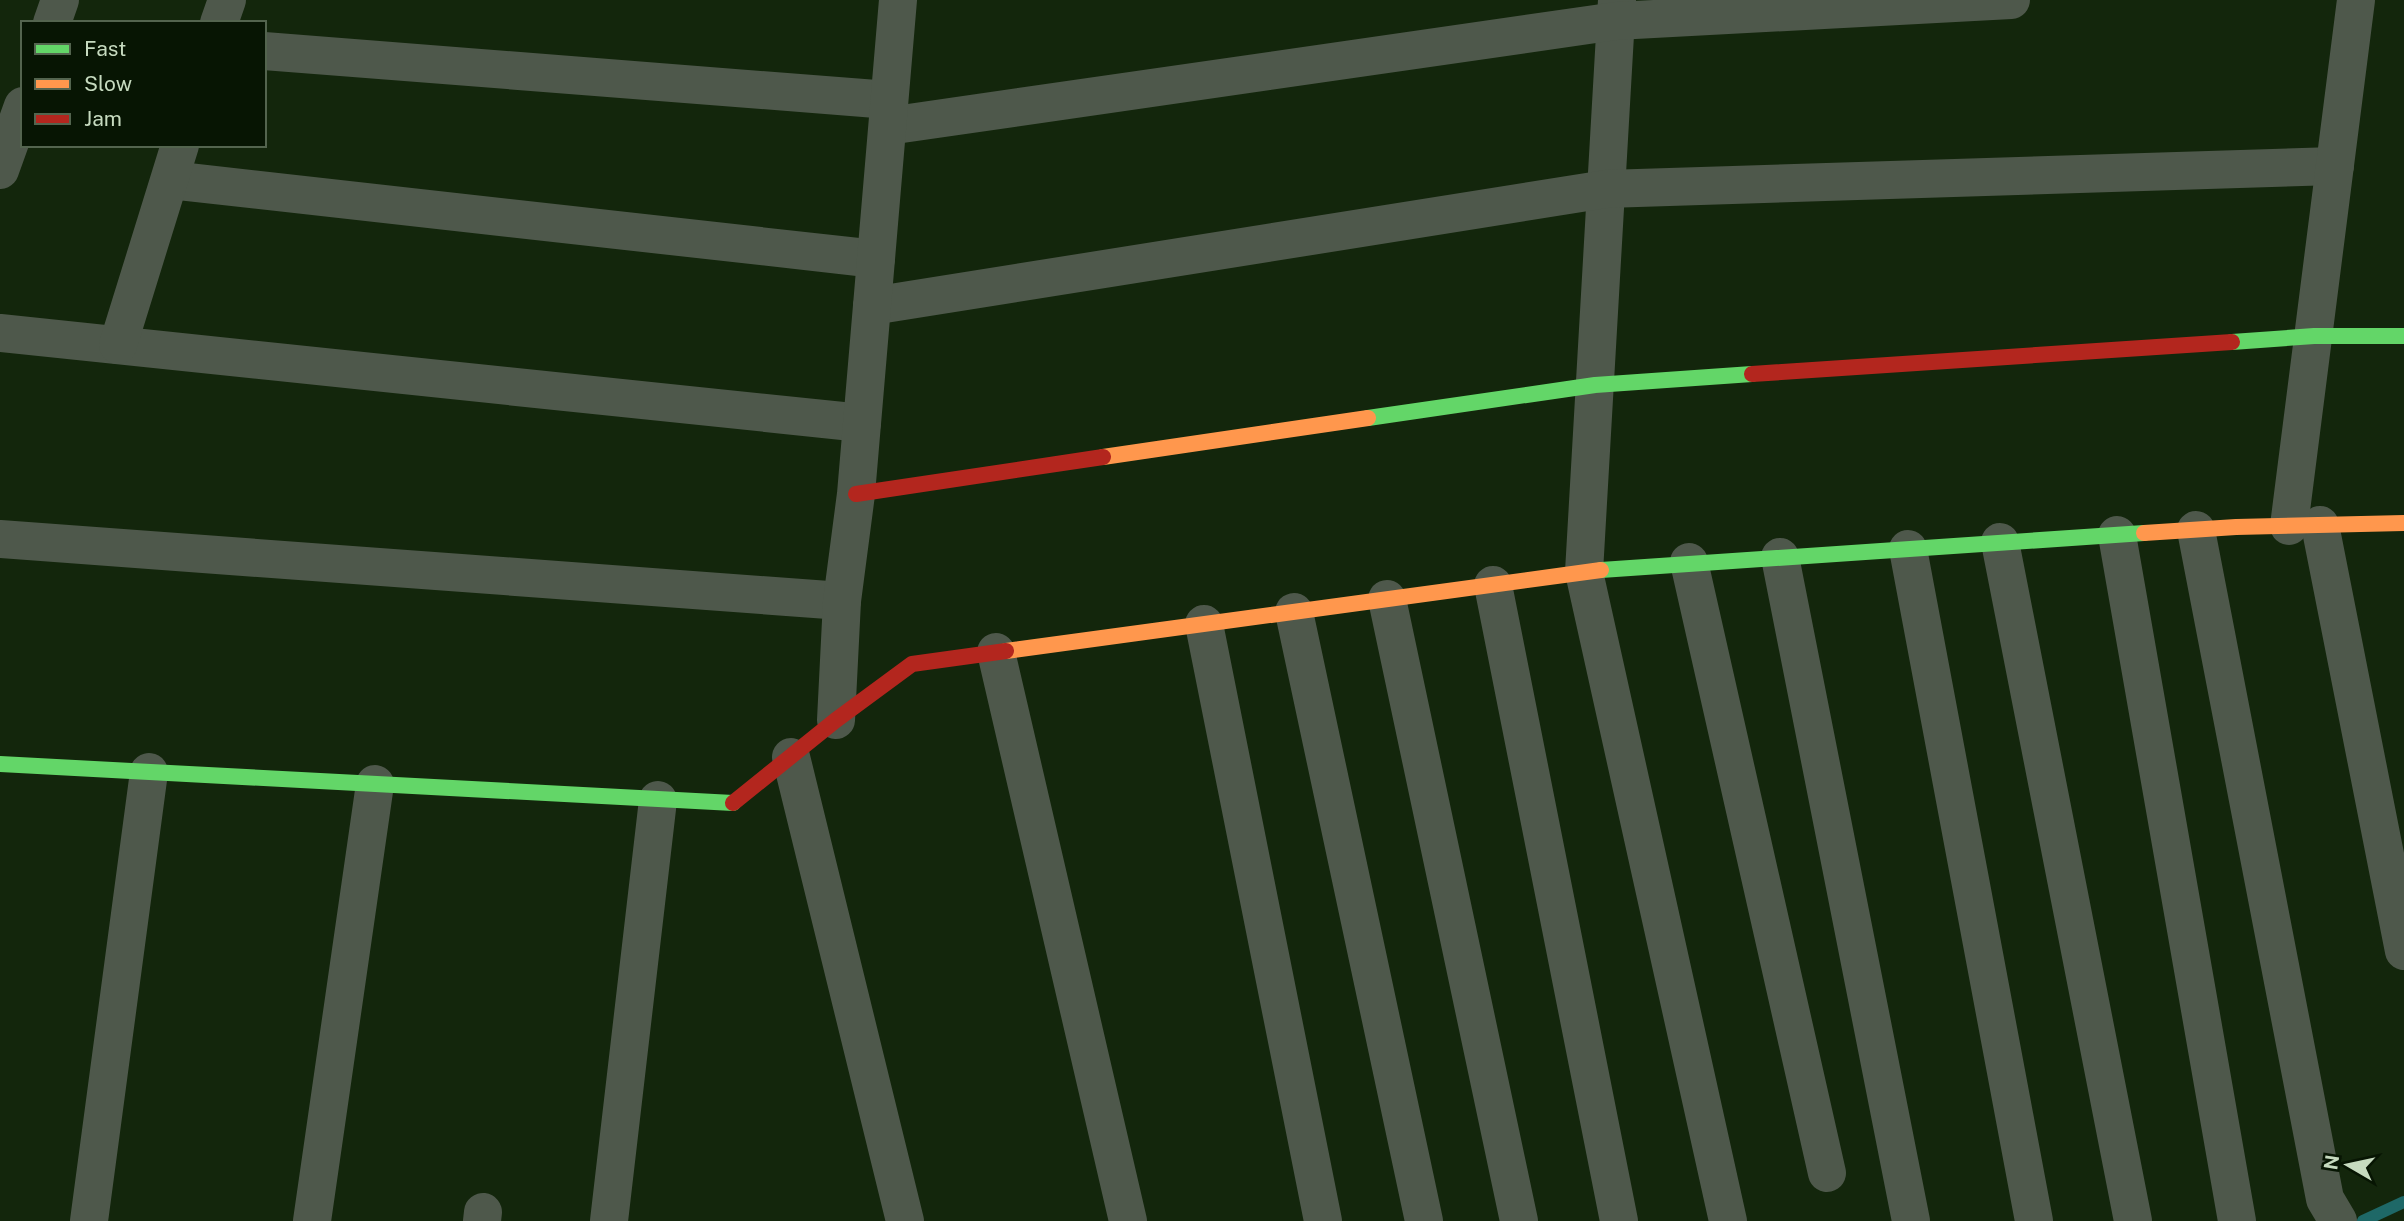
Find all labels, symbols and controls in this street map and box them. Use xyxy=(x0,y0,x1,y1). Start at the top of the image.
legend xyxy=(21,21,266,147)
text: Fast xyxy=(84,36,126,61)
text: Slow xyxy=(84,71,132,96)
text: Jam xyxy=(84,106,122,131)
north arrow xyxy=(2313,1130,2383,1200)
text: N xyxy=(2319,1153,2343,1171)

